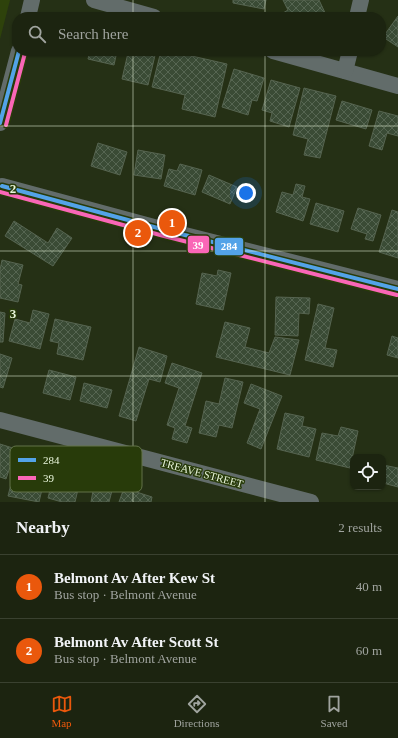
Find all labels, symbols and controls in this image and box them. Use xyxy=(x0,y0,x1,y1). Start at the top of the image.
search box xyxy=(12,12,386,56)
icon: search xyxy=(26,23,48,45)
text: Search here xyxy=(58,26,128,42)
text: 2 xyxy=(10,181,16,196)
your location xyxy=(236,183,256,203)
pin: 1 xyxy=(159,208,185,238)
pin: 2 xyxy=(125,218,151,248)
line badge: 39 xyxy=(187,235,210,254)
line badge: 284 xyxy=(214,237,244,256)
text: 39 xyxy=(193,239,204,251)
text: 284 xyxy=(221,240,238,252)
text: 3 xyxy=(10,306,17,321)
legend xyxy=(10,446,142,492)
text: 284 xyxy=(43,454,60,466)
map controls xyxy=(350,454,386,490)
button: locate xyxy=(350,454,386,490)
street label: TREAVE STREET xyxy=(159,456,245,490)
text: 39 xyxy=(43,472,55,484)
text: Nearby xyxy=(16,518,70,537)
text: 2 results xyxy=(338,520,382,535)
text: Belmont Av After Kew St xyxy=(54,570,215,586)
text: 1 xyxy=(26,579,32,594)
text: 40 m xyxy=(356,579,382,594)
text: Bus stop · Belmont Avenue xyxy=(54,587,197,602)
text: Belmont Av After Scott St xyxy=(54,634,218,650)
text: 2 xyxy=(26,643,32,658)
text: 60 m xyxy=(356,643,382,658)
text: Bus stop · Belmont Avenue xyxy=(54,651,197,666)
tab: Map xyxy=(51,693,73,729)
tab: Directions xyxy=(174,693,219,729)
tab: Saved xyxy=(321,693,347,729)

